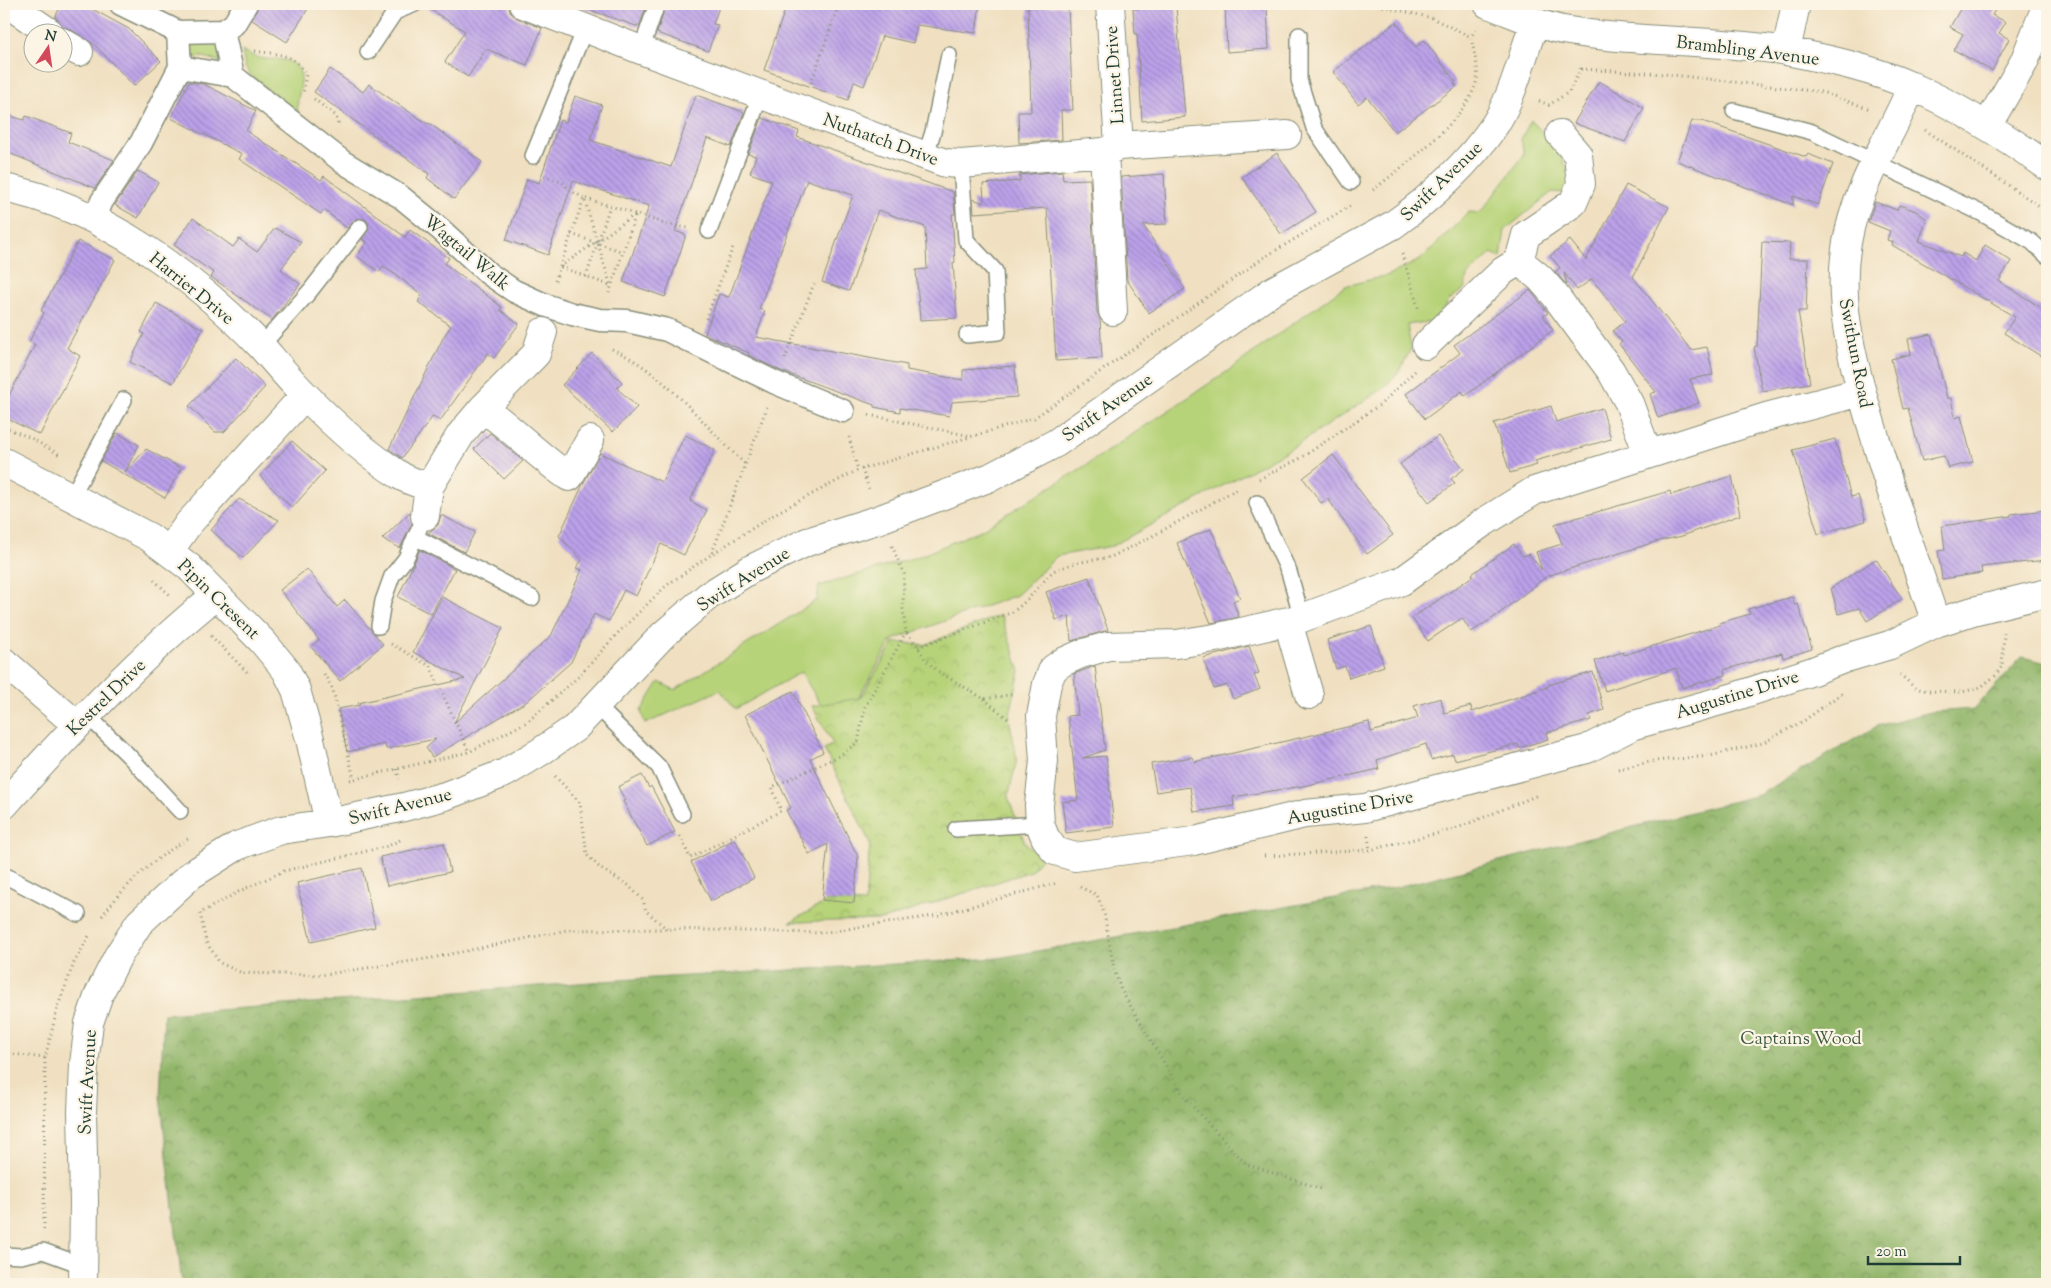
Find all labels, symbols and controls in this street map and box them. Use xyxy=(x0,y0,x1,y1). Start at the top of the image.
north arrow xyxy=(22,22,72,72)
street label: Linnet Drive xyxy=(1100,25,1132,125)
text: N xyxy=(43,26,58,48)
street label: Brambling Avenue xyxy=(1675,30,1821,74)
street label: Nuthatch Drive xyxy=(819,108,942,174)
street label: Swift Avenue xyxy=(1395,136,1489,228)
street label: Wagtail Walk xyxy=(417,209,515,298)
street label: Harrier Drive xyxy=(143,247,239,332)
street label: Swithun Road xyxy=(1831,296,1877,410)
street label: Swift Avenue xyxy=(1057,368,1159,450)
street label: Swift Avenue xyxy=(692,542,796,620)
street label: Pipin Cresent xyxy=(170,554,265,647)
street label: Kestrel Drive xyxy=(62,654,153,743)
street label: Augustine Drive xyxy=(1673,665,1803,727)
street label: Swift Avenue xyxy=(346,783,455,833)
street label: Augustine Drive xyxy=(1285,785,1416,833)
park label: Captains Wood xyxy=(1740,1027,1862,1053)
street label: Swift Avenue xyxy=(73,1029,105,1136)
scale bar xyxy=(1868,1233,1961,1265)
text: 20 m xyxy=(1876,1242,1907,1263)

